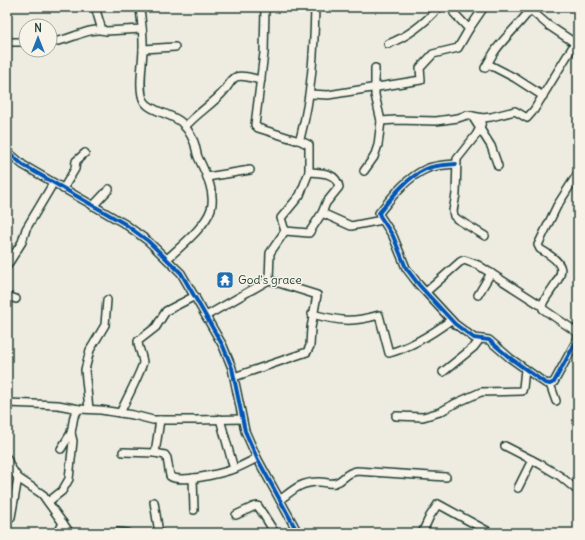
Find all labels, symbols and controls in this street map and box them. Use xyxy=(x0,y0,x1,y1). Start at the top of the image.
north arrow xyxy=(18,18,58,58)
text: N xyxy=(34,21,42,35)
temple icon: God's grace xyxy=(215,270,235,290)
place label: God's grace xyxy=(238,272,302,287)

